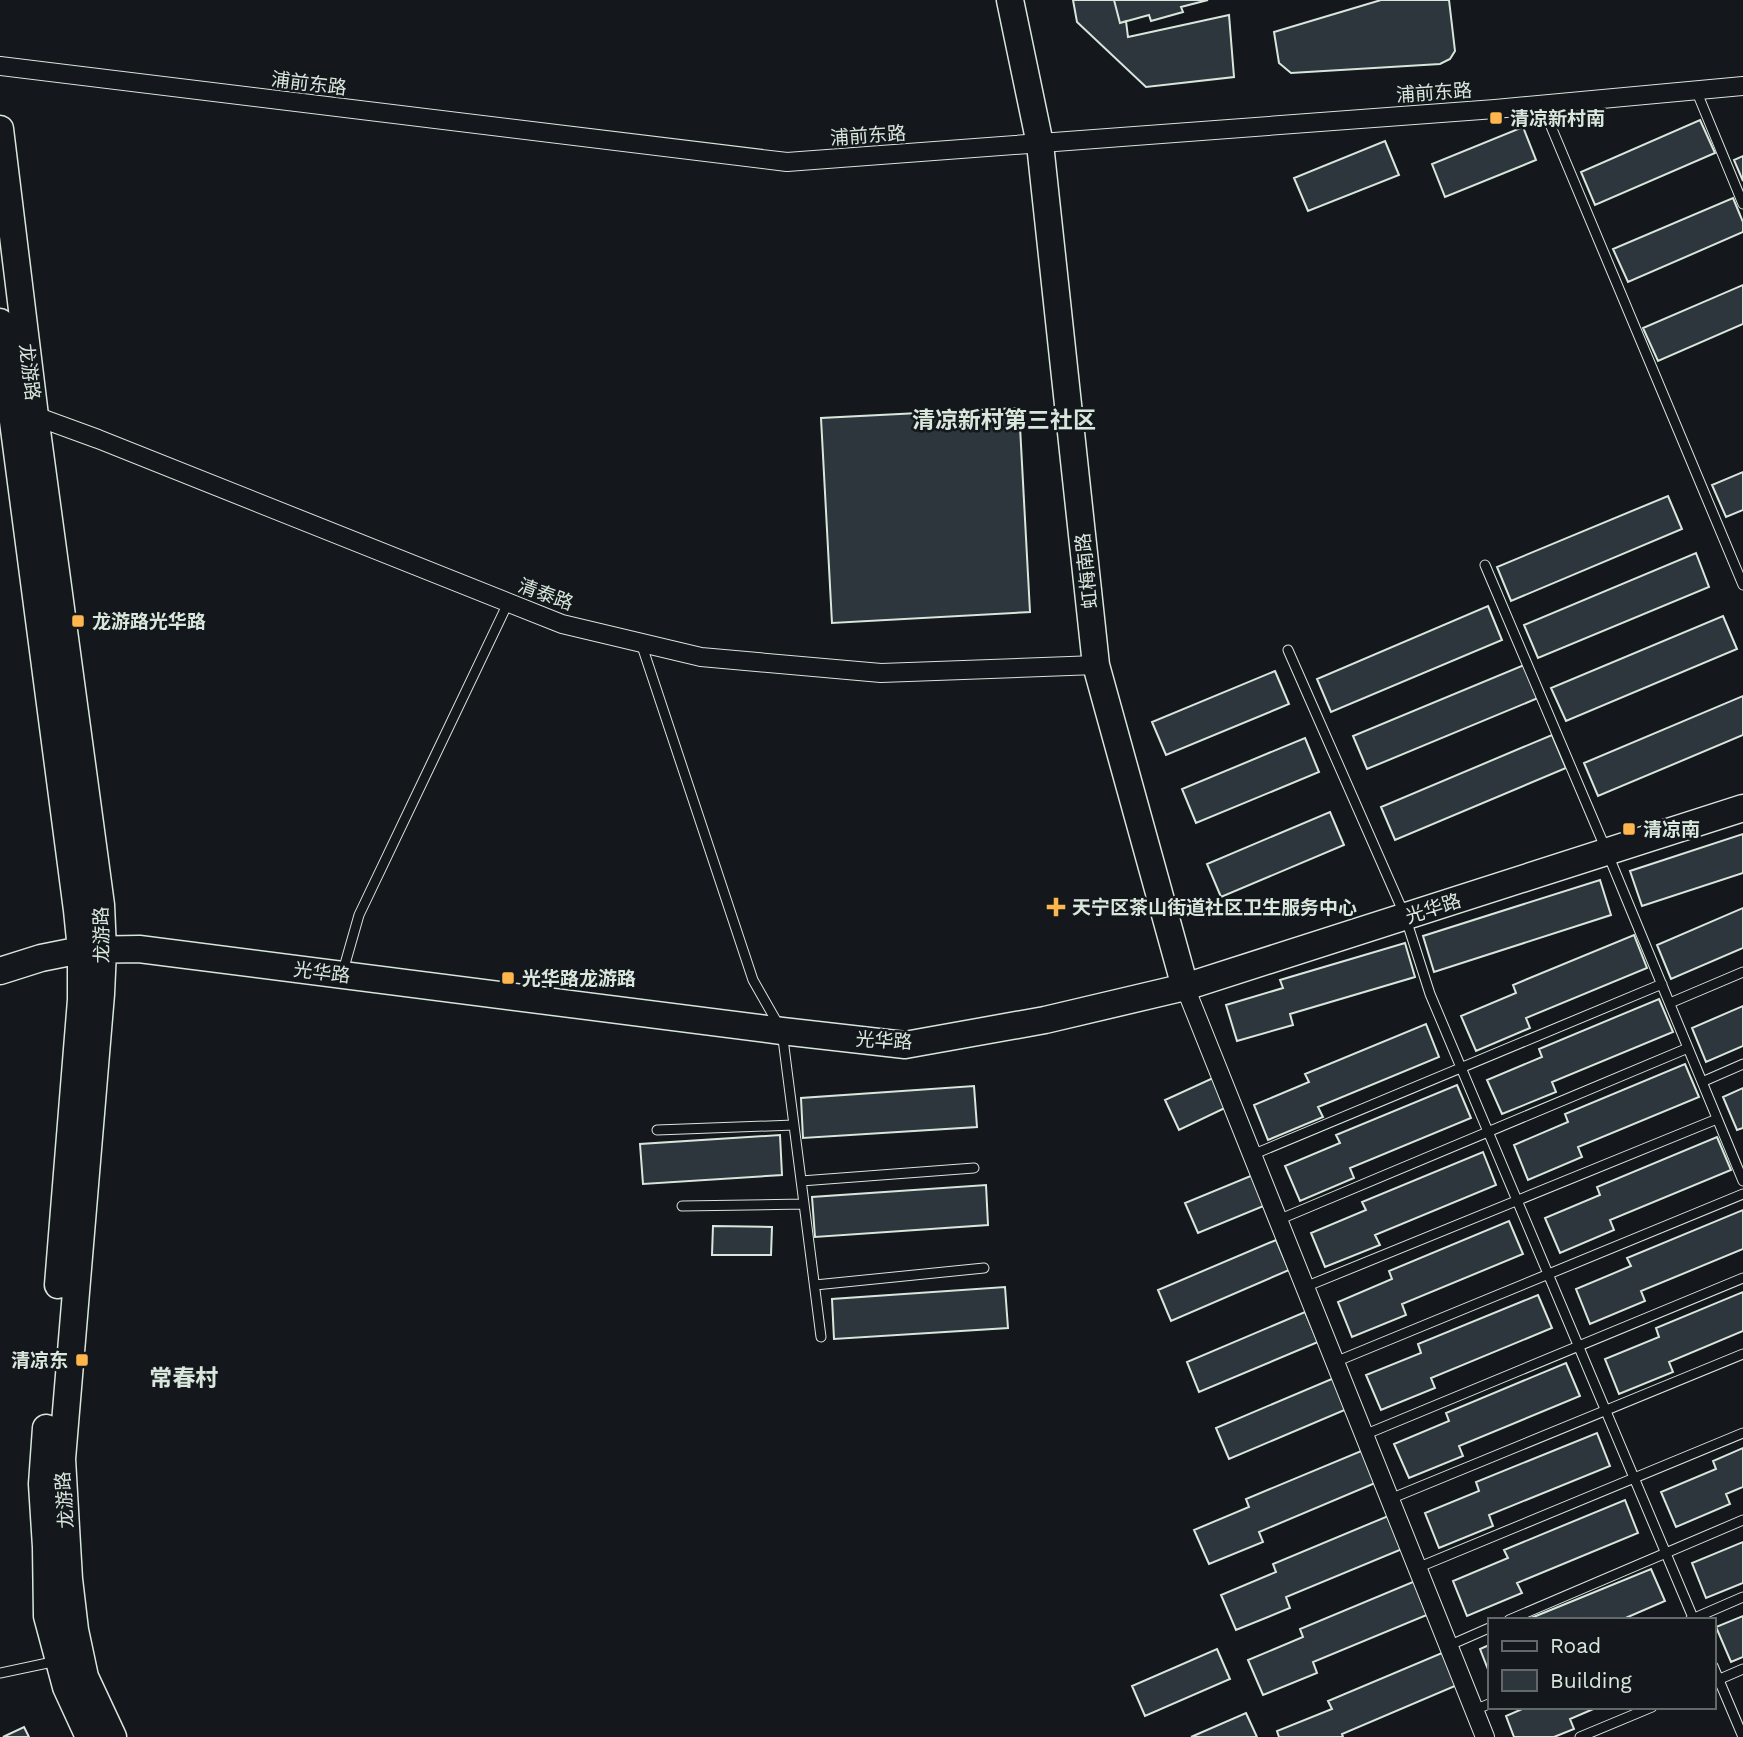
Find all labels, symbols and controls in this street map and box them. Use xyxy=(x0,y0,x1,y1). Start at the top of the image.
street label: 浦前东路 xyxy=(270,67,348,100)
street label: 浦前东路 xyxy=(1395,78,1473,107)
place label: 清凉新村南 xyxy=(1510,107,1605,130)
marker: 清凉新村南 xyxy=(1488,110,1504,126)
street label: 浦前东路 xyxy=(829,121,907,150)
street label: 龙游路 xyxy=(15,342,44,402)
district label: 清凉新村第三社区 xyxy=(912,407,1096,434)
street label: 虹梅南路 xyxy=(1071,532,1102,610)
street label: 清泰路 xyxy=(515,574,577,615)
place label: 龙游路光华路 xyxy=(92,610,206,633)
marker: 龙游路光华路 xyxy=(70,613,86,629)
place label: 清凉南 xyxy=(1643,818,1700,841)
marker: 清凉南 xyxy=(1621,821,1637,837)
street label: 光华路 xyxy=(1402,889,1464,928)
place label: 天宁区茶山街道社区卫生服务中心 xyxy=(1072,896,1357,919)
marker: 天宁区茶山街道社区卫生服务中心 xyxy=(1046,897,1066,917)
street label: 龙游路 xyxy=(90,906,113,964)
street label: 光华路 xyxy=(292,958,352,987)
place label: 光华路龙游路 xyxy=(522,967,636,990)
marker: 光华路龙游路 xyxy=(500,970,516,986)
street label: 光华路 xyxy=(855,1028,913,1053)
place label: 清凉东 xyxy=(11,1349,68,1372)
marker: 清凉东 xyxy=(74,1352,90,1368)
district label: 常春村 xyxy=(150,1365,219,1392)
street label: 龙游路 xyxy=(51,1471,78,1529)
legend xyxy=(1488,1618,1715,1709)
text: Road xyxy=(1550,1633,1601,1658)
text: Building xyxy=(1550,1668,1632,1693)

